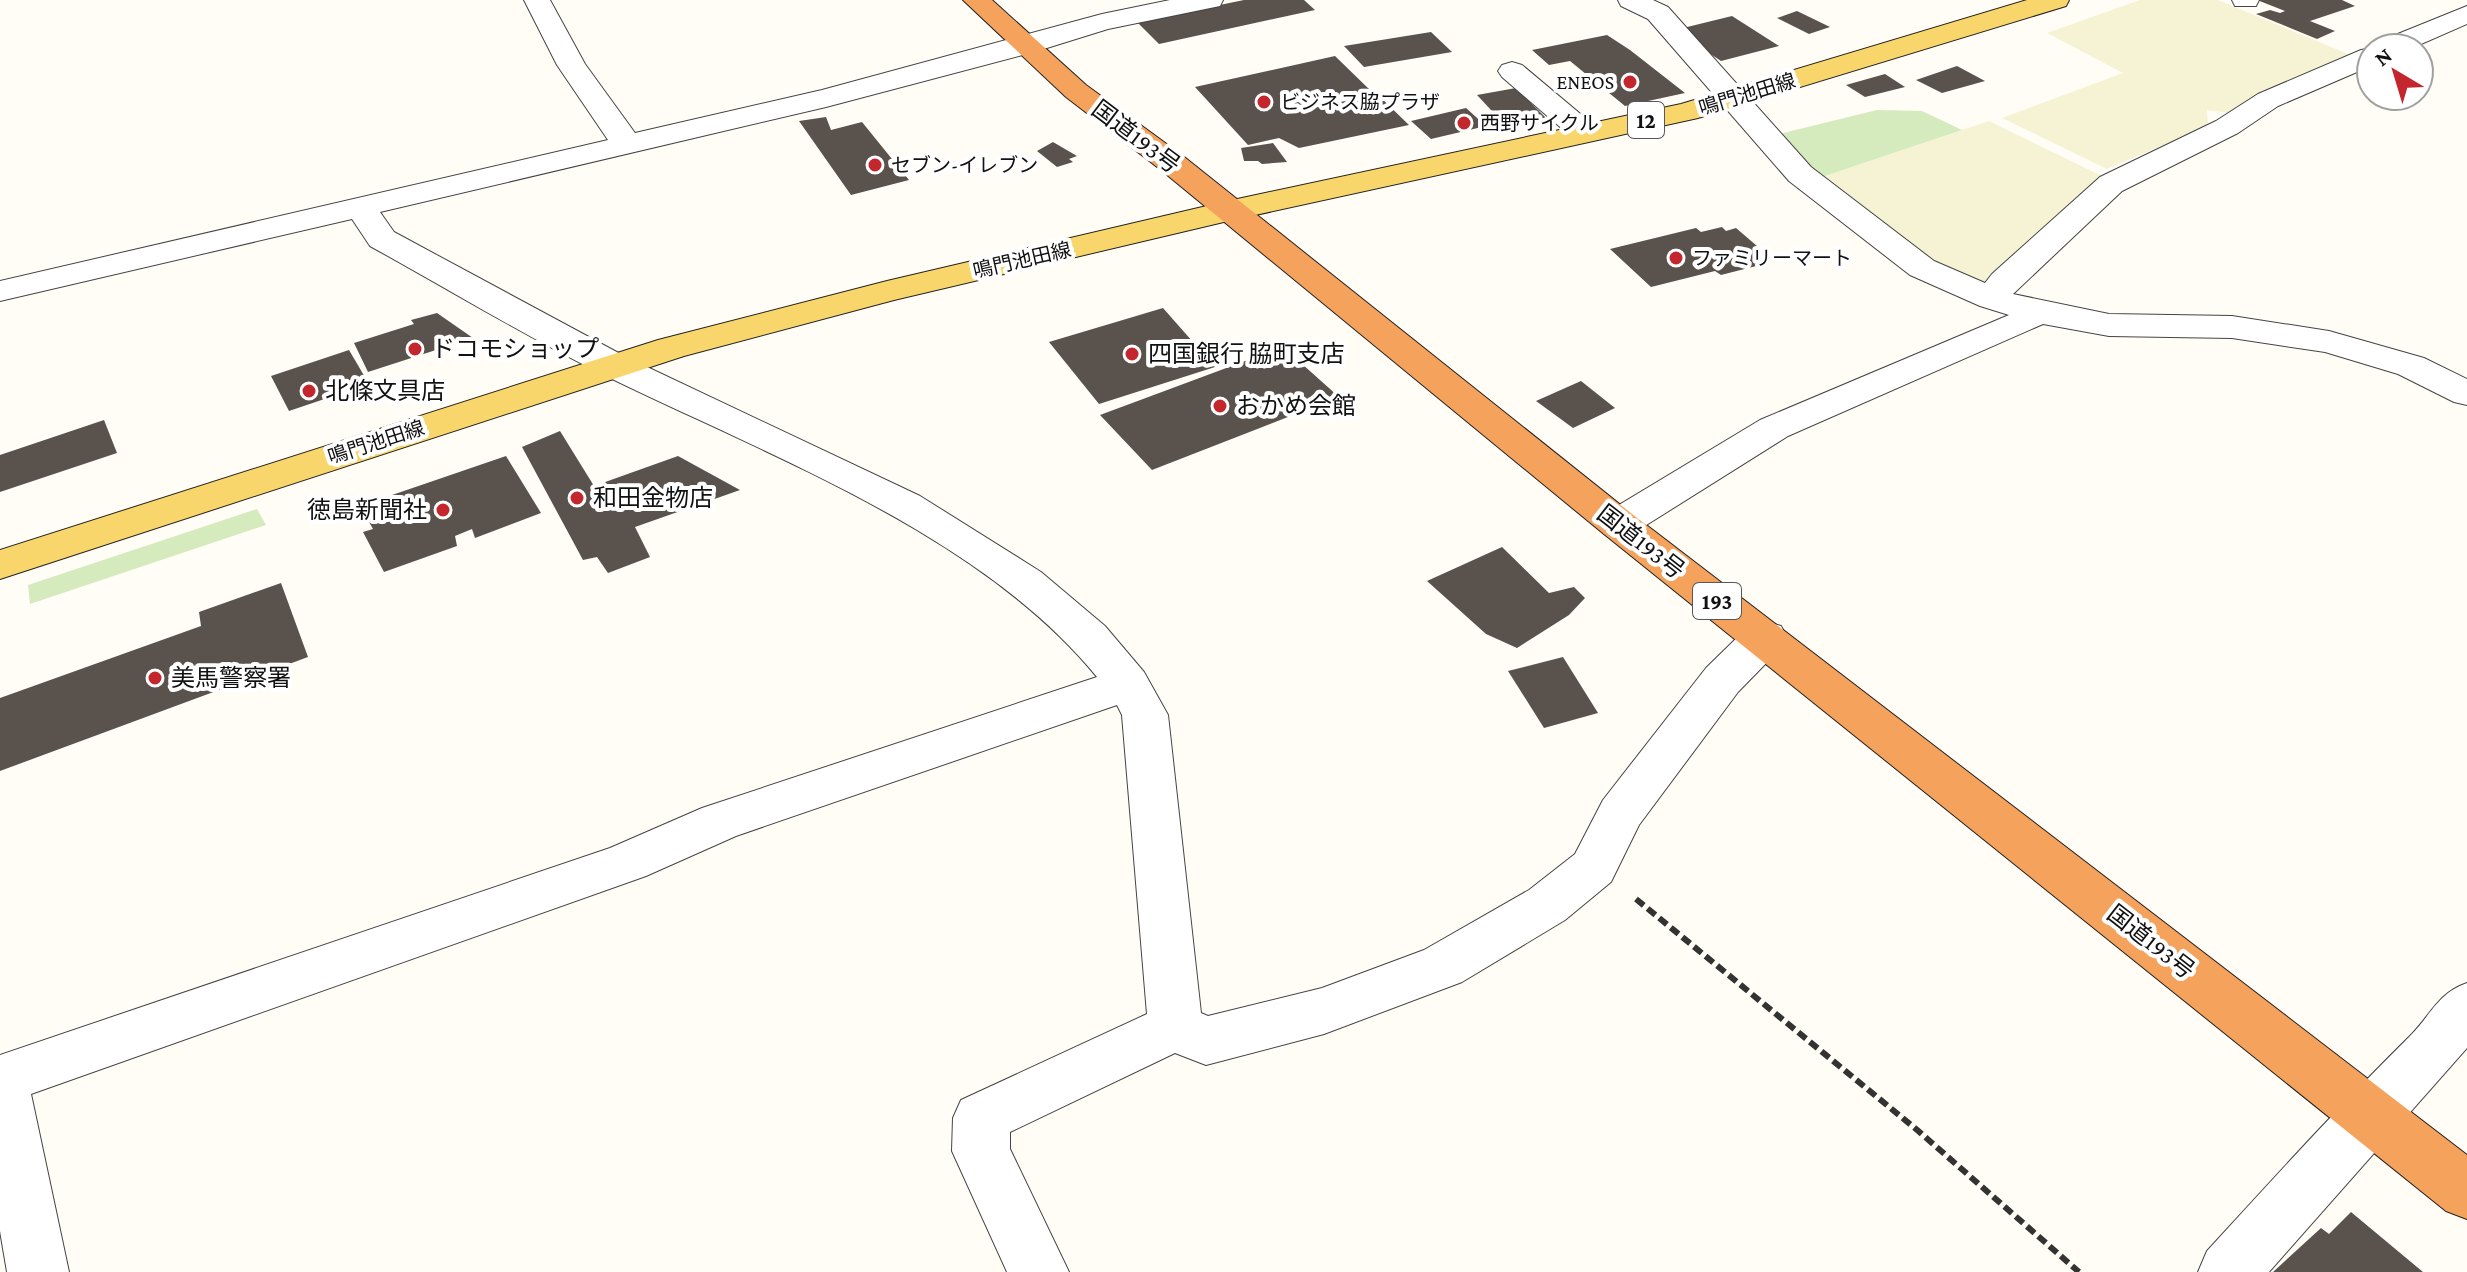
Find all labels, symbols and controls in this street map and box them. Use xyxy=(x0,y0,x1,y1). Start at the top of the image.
north arrow xyxy=(2355,32,2435,112)
text: N xyxy=(2369,42,2397,71)
street label: 鳴門池田線 xyxy=(1696,69,1798,119)
place label: ENEOS xyxy=(1556,71,1614,93)
marker: ENEOS xyxy=(1621,73,1639,91)
place label: ビジネス脇プラザ xyxy=(1280,91,1440,113)
marker: ビジネス脇プラザ xyxy=(1255,93,1273,111)
street label: 国道193号 xyxy=(1087,95,1186,178)
road number: 12 xyxy=(1628,102,1664,138)
place label: 西野サイクル xyxy=(1480,112,1599,134)
marker: 西野サイクル xyxy=(1455,114,1473,132)
place label: セブン-イレブン xyxy=(891,154,1038,176)
marker: セブン-イレブン xyxy=(866,156,884,174)
street label: 鳴門池田線 xyxy=(971,238,1073,282)
place label: ファミリーマート xyxy=(1692,247,1852,269)
marker: ファミリーマート xyxy=(1667,249,1685,267)
place label: ドコモショップ xyxy=(431,335,599,362)
marker: ドコモショップ xyxy=(406,340,424,358)
place label: 四国銀行 脇町支店 xyxy=(1148,340,1345,367)
marker: 四国銀行 脇町支店 xyxy=(1123,345,1141,363)
place label: 北條文具店 xyxy=(325,377,445,404)
marker: 北條文具店 xyxy=(300,382,318,400)
place label: おかめ会館 xyxy=(1236,392,1356,419)
marker: おかめ会館 xyxy=(1211,397,1229,415)
street label: 鳴門池田線 xyxy=(325,416,427,468)
place label: 和田金物店 xyxy=(593,484,713,511)
marker: 和田金物店 xyxy=(568,489,586,507)
place label: 徳島新聞社 xyxy=(307,496,427,523)
street label: 国道193号 xyxy=(1592,499,1690,584)
marker: 徳島新聞社 xyxy=(434,501,452,519)
road number: 193 xyxy=(1693,583,1741,619)
place label: 美馬警察署 xyxy=(171,664,291,691)
marker: 美馬警察署 xyxy=(146,669,164,687)
street label: 国道193号 xyxy=(2102,899,2200,984)

